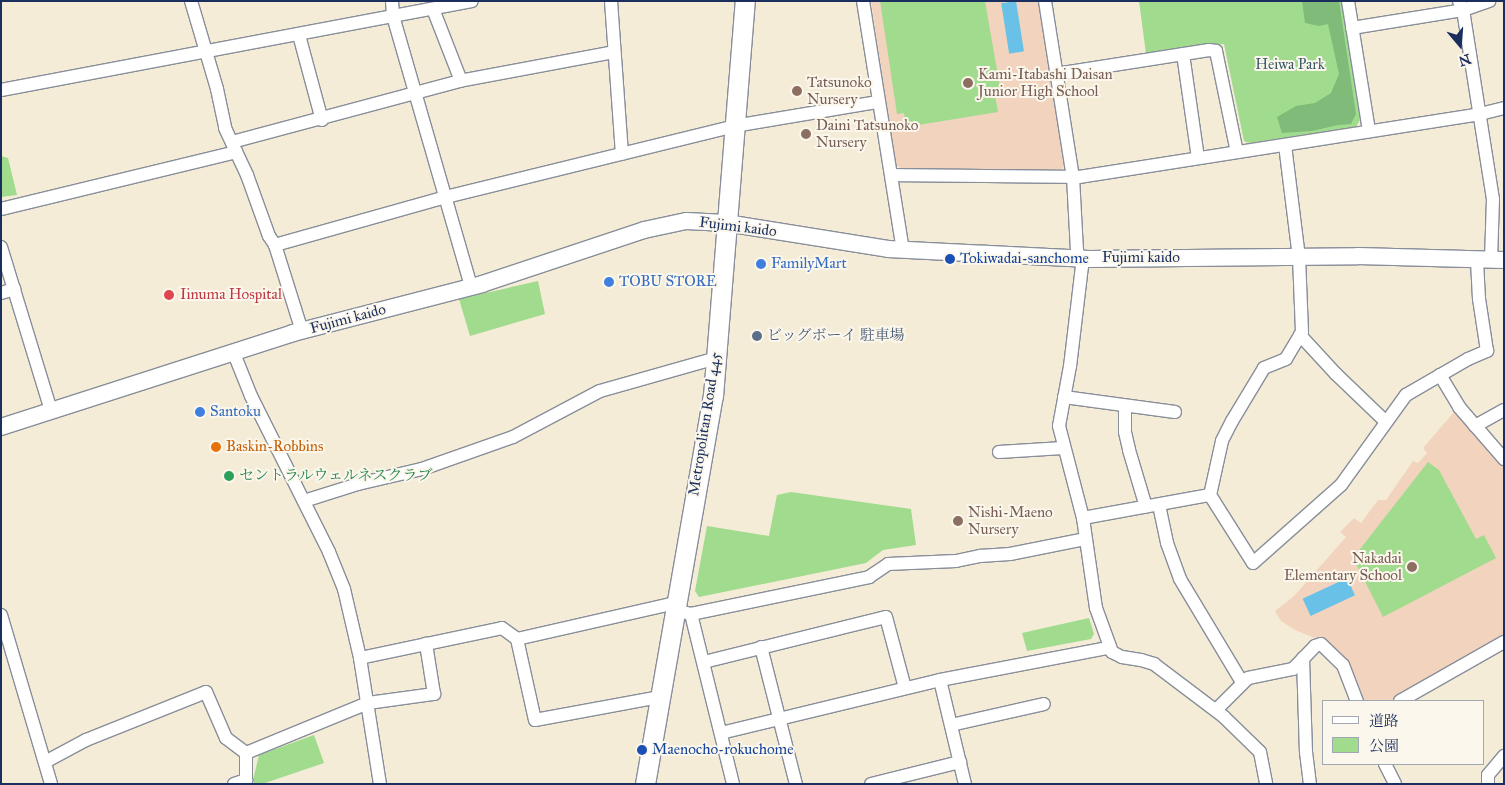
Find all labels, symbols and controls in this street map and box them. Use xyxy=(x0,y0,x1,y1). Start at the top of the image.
north arrow xyxy=(1435,20,1485,70)
text: N xyxy=(1457,50,1473,70)
park label: Heiwa Park xyxy=(1255,56,1325,74)
place label: Kami-Itabashi Daisan Junior High School xyxy=(978,65,1113,100)
place label: Tatsunoko Nursery xyxy=(807,73,872,108)
marker: Kami-Itabashi Daisan Junior High School xyxy=(962,77,974,89)
marker: Tatsunoko Nursery xyxy=(791,85,803,97)
place label: Daini Tatsunoko Nursery xyxy=(816,116,918,151)
marker: Daini Tatsunoko Nursery xyxy=(800,128,812,140)
street label: Fujimi kaido xyxy=(698,213,778,241)
street label: Fujimi kaido xyxy=(1102,249,1180,267)
place label: Tokiwadai-sanchome xyxy=(960,250,1089,268)
marker: Tokiwadai-sanchome xyxy=(944,253,956,265)
place label: FamilyMart xyxy=(771,255,847,273)
marker: FamilyMart xyxy=(755,258,767,270)
place label: TOBU STORE xyxy=(619,273,717,291)
marker: TOBU STORE xyxy=(603,276,615,288)
place label: Iinuma Hospital xyxy=(180,286,282,304)
marker: Iinuma Hospital xyxy=(162,288,176,302)
street label: Fujimi kaido xyxy=(308,300,388,338)
place label: ビッグボーイ 駐車場 xyxy=(767,327,905,345)
marker: ビッグボーイ 駐車場 xyxy=(751,330,763,342)
street label: Metropolitan Road 445 xyxy=(685,351,725,497)
place label: Santoku xyxy=(210,403,261,421)
marker: Santoku xyxy=(194,406,206,418)
place label: Baskin-Robbins xyxy=(226,438,323,456)
marker: Baskin-Robbins xyxy=(210,441,222,453)
place label: セントラルウェルネスクラブ xyxy=(239,467,434,485)
marker: セントラルウェルネスクラブ xyxy=(223,470,235,482)
place label: Nishi-Maeno Nursery xyxy=(968,503,1053,538)
marker: Nishi-Maeno Nursery xyxy=(952,515,964,527)
place label: Nakadai Elementary School xyxy=(1284,549,1402,584)
marker: Nakadai Elementary School xyxy=(1406,561,1418,573)
legend xyxy=(1322,700,1485,765)
text: 道路 xyxy=(1369,712,1399,730)
text: 公園 xyxy=(1369,737,1399,755)
place label: Maenocho-rokuchome xyxy=(652,741,793,759)
marker: Maenocho-rokuchome xyxy=(636,744,648,756)

